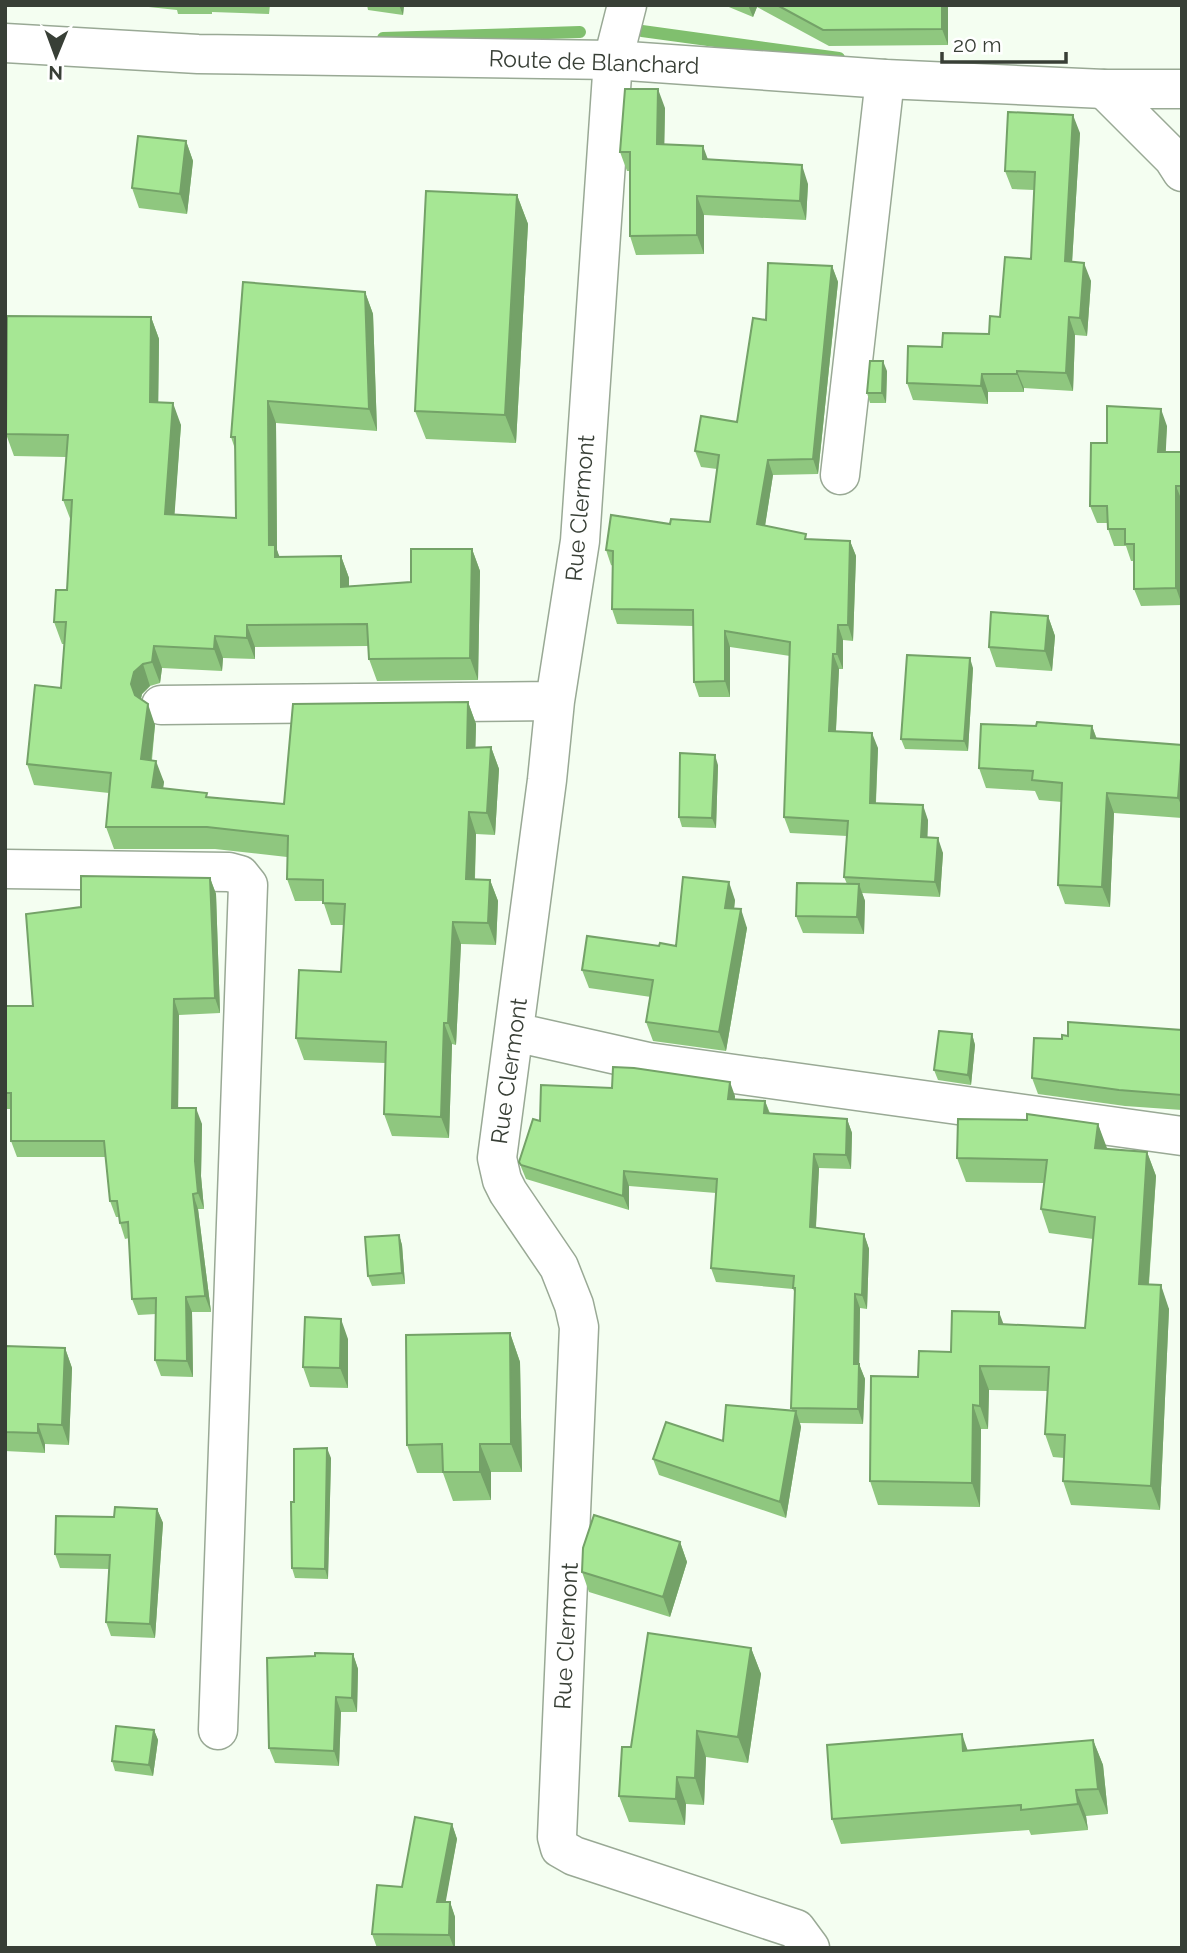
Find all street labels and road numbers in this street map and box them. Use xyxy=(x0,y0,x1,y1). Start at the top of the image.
street label: Route de Blanchard xyxy=(488,44,700,79)
street label: Rue Clermont xyxy=(560,433,599,583)
street label: Rue Clermont xyxy=(485,996,532,1146)
street label: Rue Clermont xyxy=(548,1561,583,1710)

